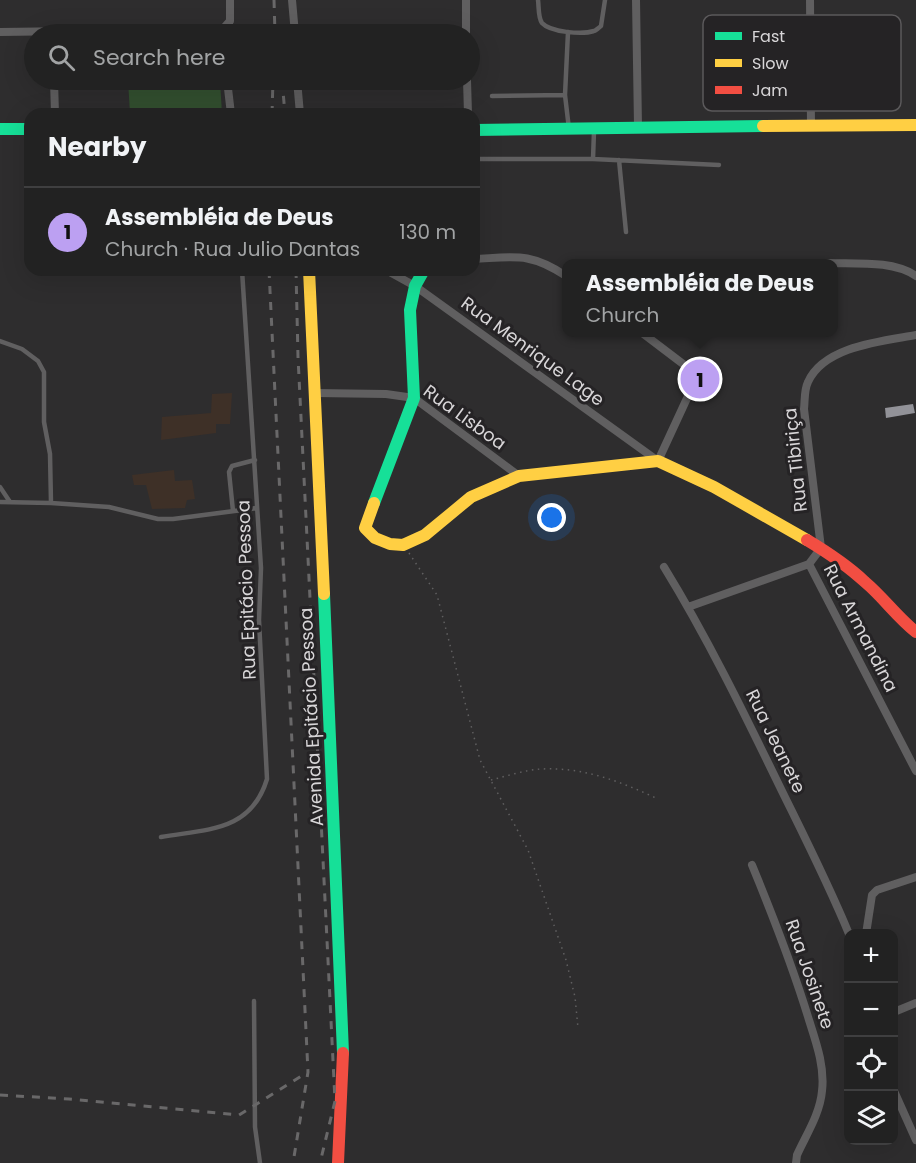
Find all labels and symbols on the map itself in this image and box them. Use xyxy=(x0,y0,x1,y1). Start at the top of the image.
legend xyxy=(703,15,901,111)
text: Fast xyxy=(752,25,785,48)
text: Slow xyxy=(752,52,789,75)
text: Jam xyxy=(752,79,788,102)
street label: Rua Menrique Lage xyxy=(456,290,610,412)
pin: 1 xyxy=(680,356,720,401)
street label: Rua Lisboa xyxy=(418,378,512,456)
street label: Rua Tibiriça xyxy=(777,407,813,513)
street label: Rua Epitácio Pessoa xyxy=(230,500,262,680)
your location xyxy=(537,503,566,532)
street label: Rua Armandina xyxy=(818,560,904,696)
street label: Avenida Epitácio Pessoa xyxy=(293,607,329,827)
street label: Rua Jeanete xyxy=(740,685,812,797)
street label: Rua Josinete xyxy=(780,916,840,1032)

